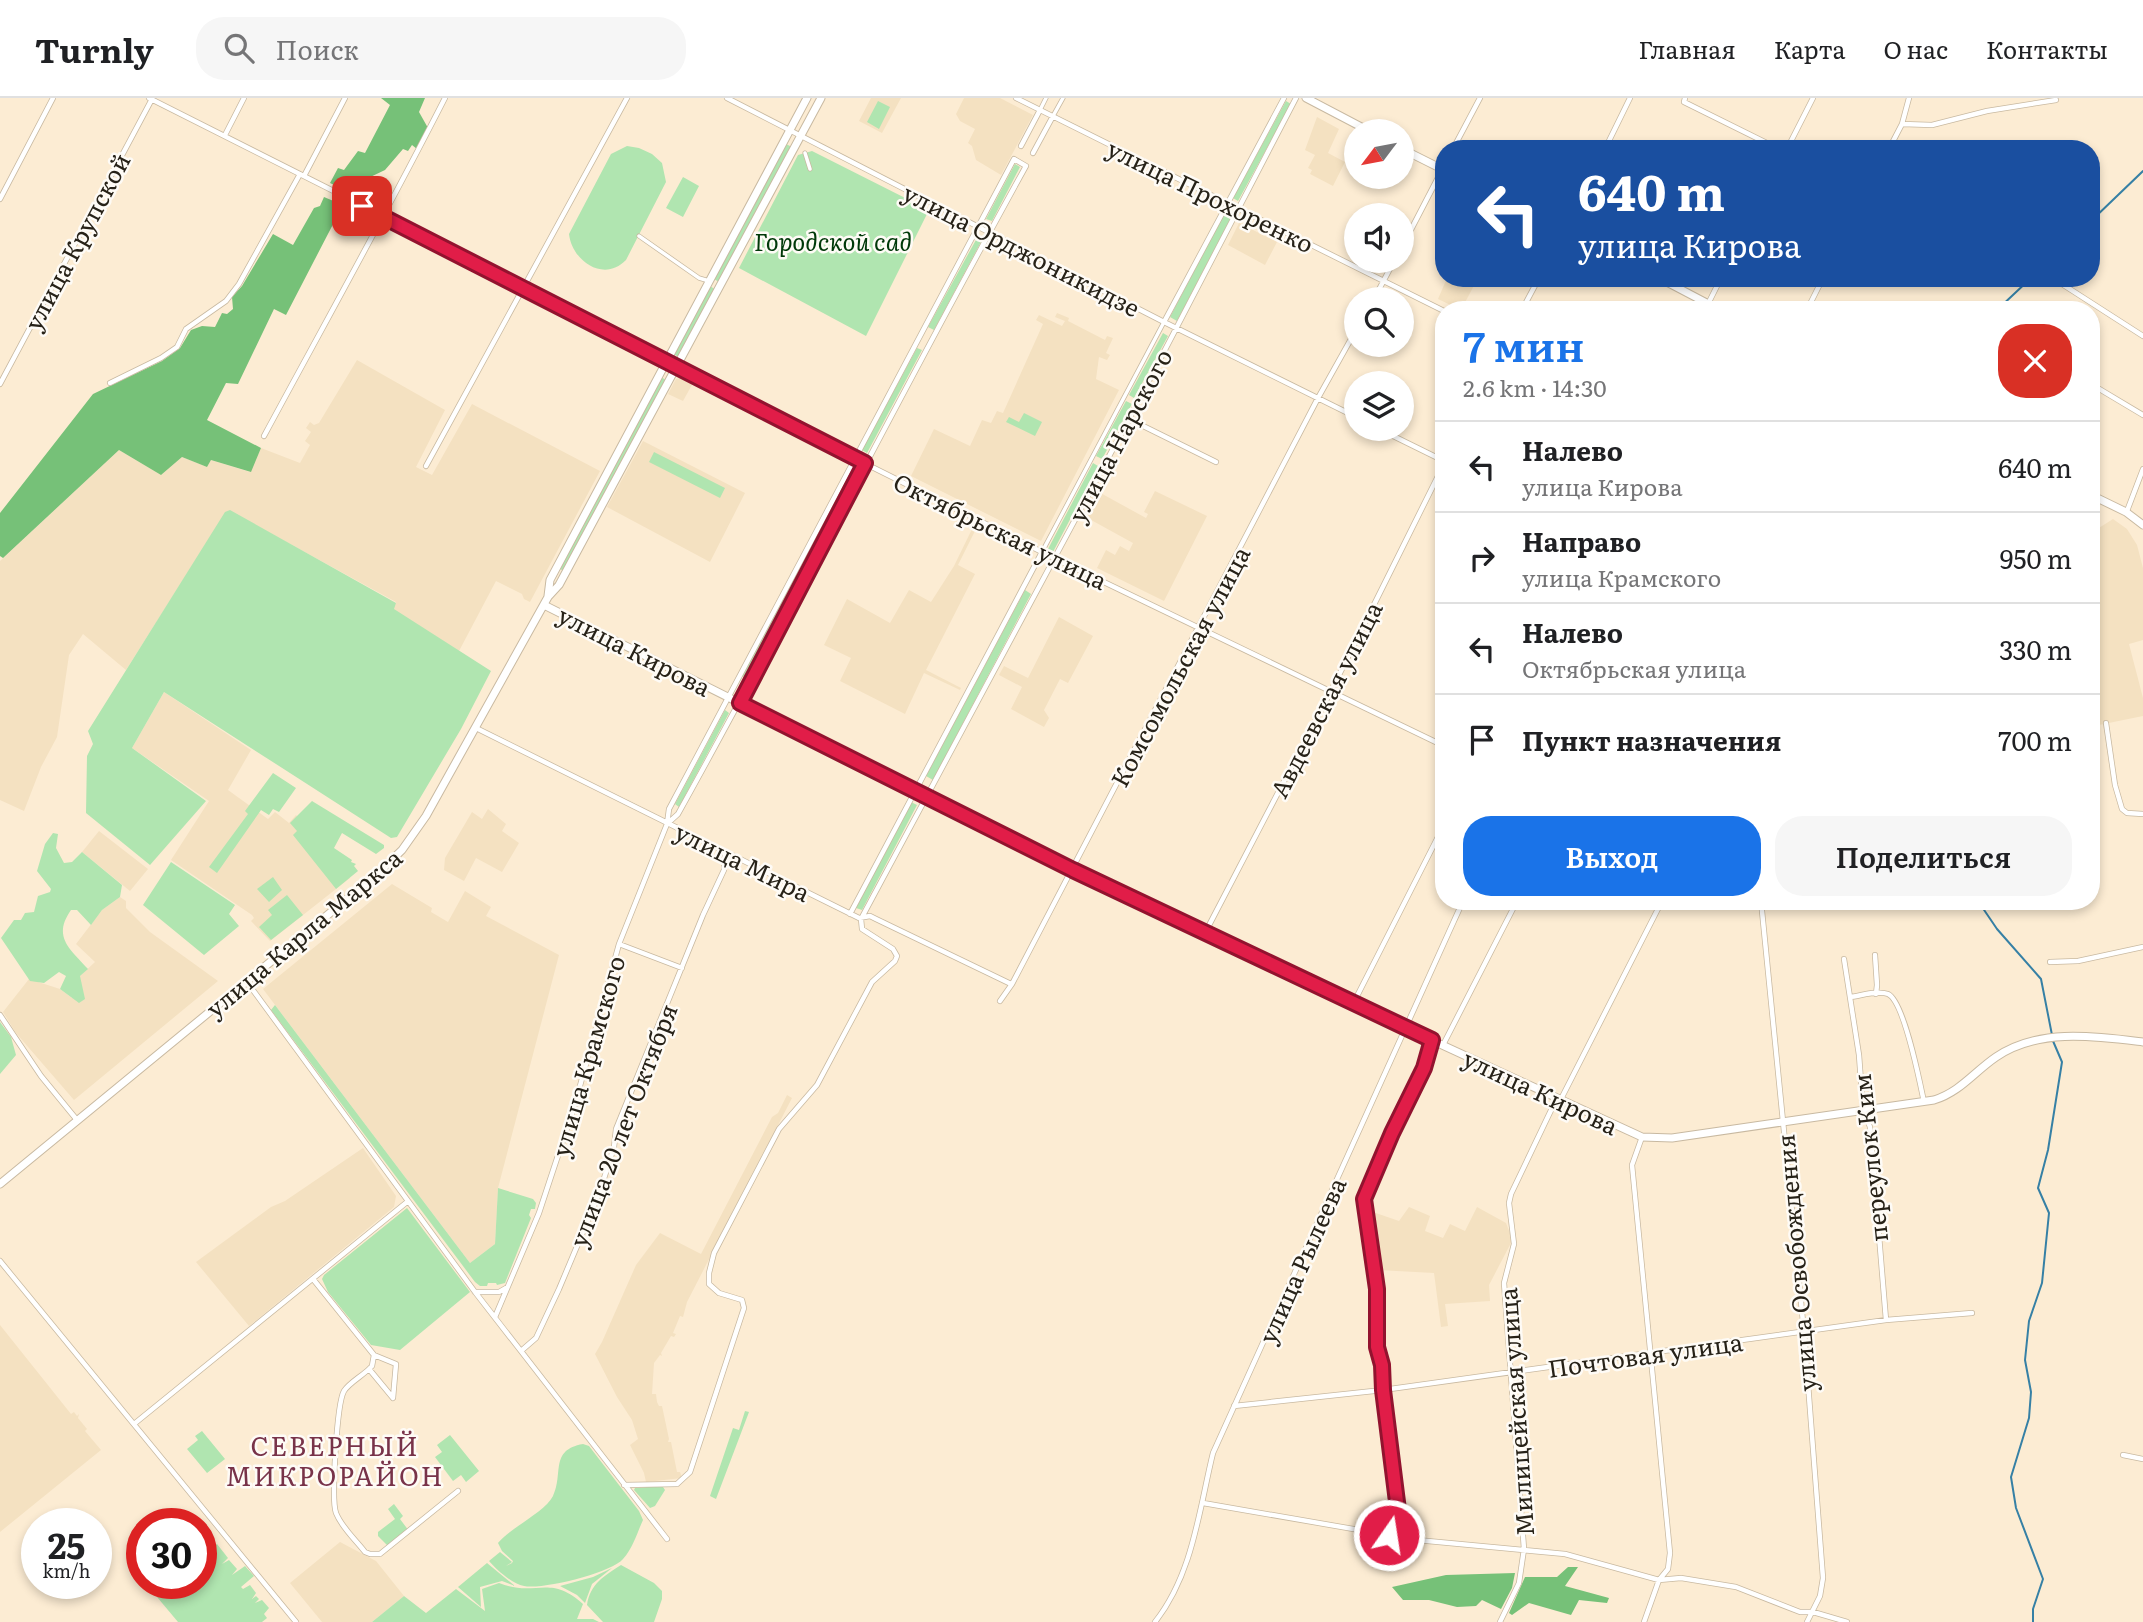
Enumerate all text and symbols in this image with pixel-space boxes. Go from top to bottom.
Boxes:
search box [196,17,686,80]
text: Turnly [35,24,154,73]
icon: search [220,29,258,67]
text: Поиск [276,29,359,68]
text: Главная [1638,31,1736,66]
text: Карта [1774,31,1846,66]
text: О нас [1884,31,1948,66]
text: Контакты [1986,31,2108,66]
north arrow [1344,119,1414,189]
map controls [1344,119,1414,441]
street label: улица Прохоренко [1102,130,1320,260]
street label: улица Крупской [14,146,138,336]
text: 640 m [1578,153,1725,226]
icon: left [1463,168,1554,259]
street label: улица Орджоникидзе [897,174,1147,324]
pin [332,176,392,236]
icon: arrive [343,187,381,225]
button: sound [1344,203,1414,273]
text: улица Кирова [1578,220,1801,268]
park label: Городской сад [754,223,912,258]
button: search [1344,287,1414,357]
text: 7 мин [1463,313,1585,375]
button: close [1998,324,2072,398]
street label: улица Нарского [1058,342,1180,528]
text: 2.6 km · 14:30 [1463,370,1607,404]
button: layers [1344,371,1414,441]
text: Налево [1522,430,1623,469]
text: 640 m [1998,447,2072,486]
icon: left [1463,448,1501,486]
street label: Октябрьская улица [888,463,1114,597]
text: улица Кирова [1522,469,1683,503]
text: Направо [1522,521,1641,560]
text: 950 m [2000,538,2072,577]
street label: Комсомольская улица [1101,539,1257,792]
icon: right [1463,539,1501,577]
text: улица Крамского [1522,560,1721,594]
street label: Авдеевская улица [1260,595,1390,803]
street label: улица Кирова [552,596,718,704]
text: Налево [1522,612,1623,651]
text: 330 m [1999,629,2072,668]
icon: left [1463,630,1501,668]
text: Октябрьская улица [1522,651,1746,685]
text: Пункт назначения [1522,720,1781,759]
text: 700 m [1998,720,2072,759]
icon: arrive [1463,721,1501,759]
street label: улица Мира [669,813,817,909]
button: Выход [1463,816,1761,896]
button: Поделиться [1775,816,2072,896]
street label: улица Карла Маркса [197,839,409,1025]
street label: улица Крамского [542,951,632,1161]
street label: улица 20 лет Октября [559,998,685,1252]
street label: улица Кирова [1458,1040,1624,1142]
street label: переулок Ким [1843,1072,1895,1244]
street label: улица Освобождения [1766,1133,1824,1393]
street label: улица Рылеева [1249,1171,1353,1349]
street label: Милицейская улица [1489,1287,1541,1537]
street label: Почтовая улица [1545,1323,1745,1385]
district label: СЕВЕРНЫЙ МИКРОРАЙОН [225,1425,445,1494]
position arrow [1352,1498,1426,1572]
speed limit sign: 30 [126,1508,217,1599]
text: 25 [48,1518,85,1570]
text: km/h [43,1557,90,1584]

